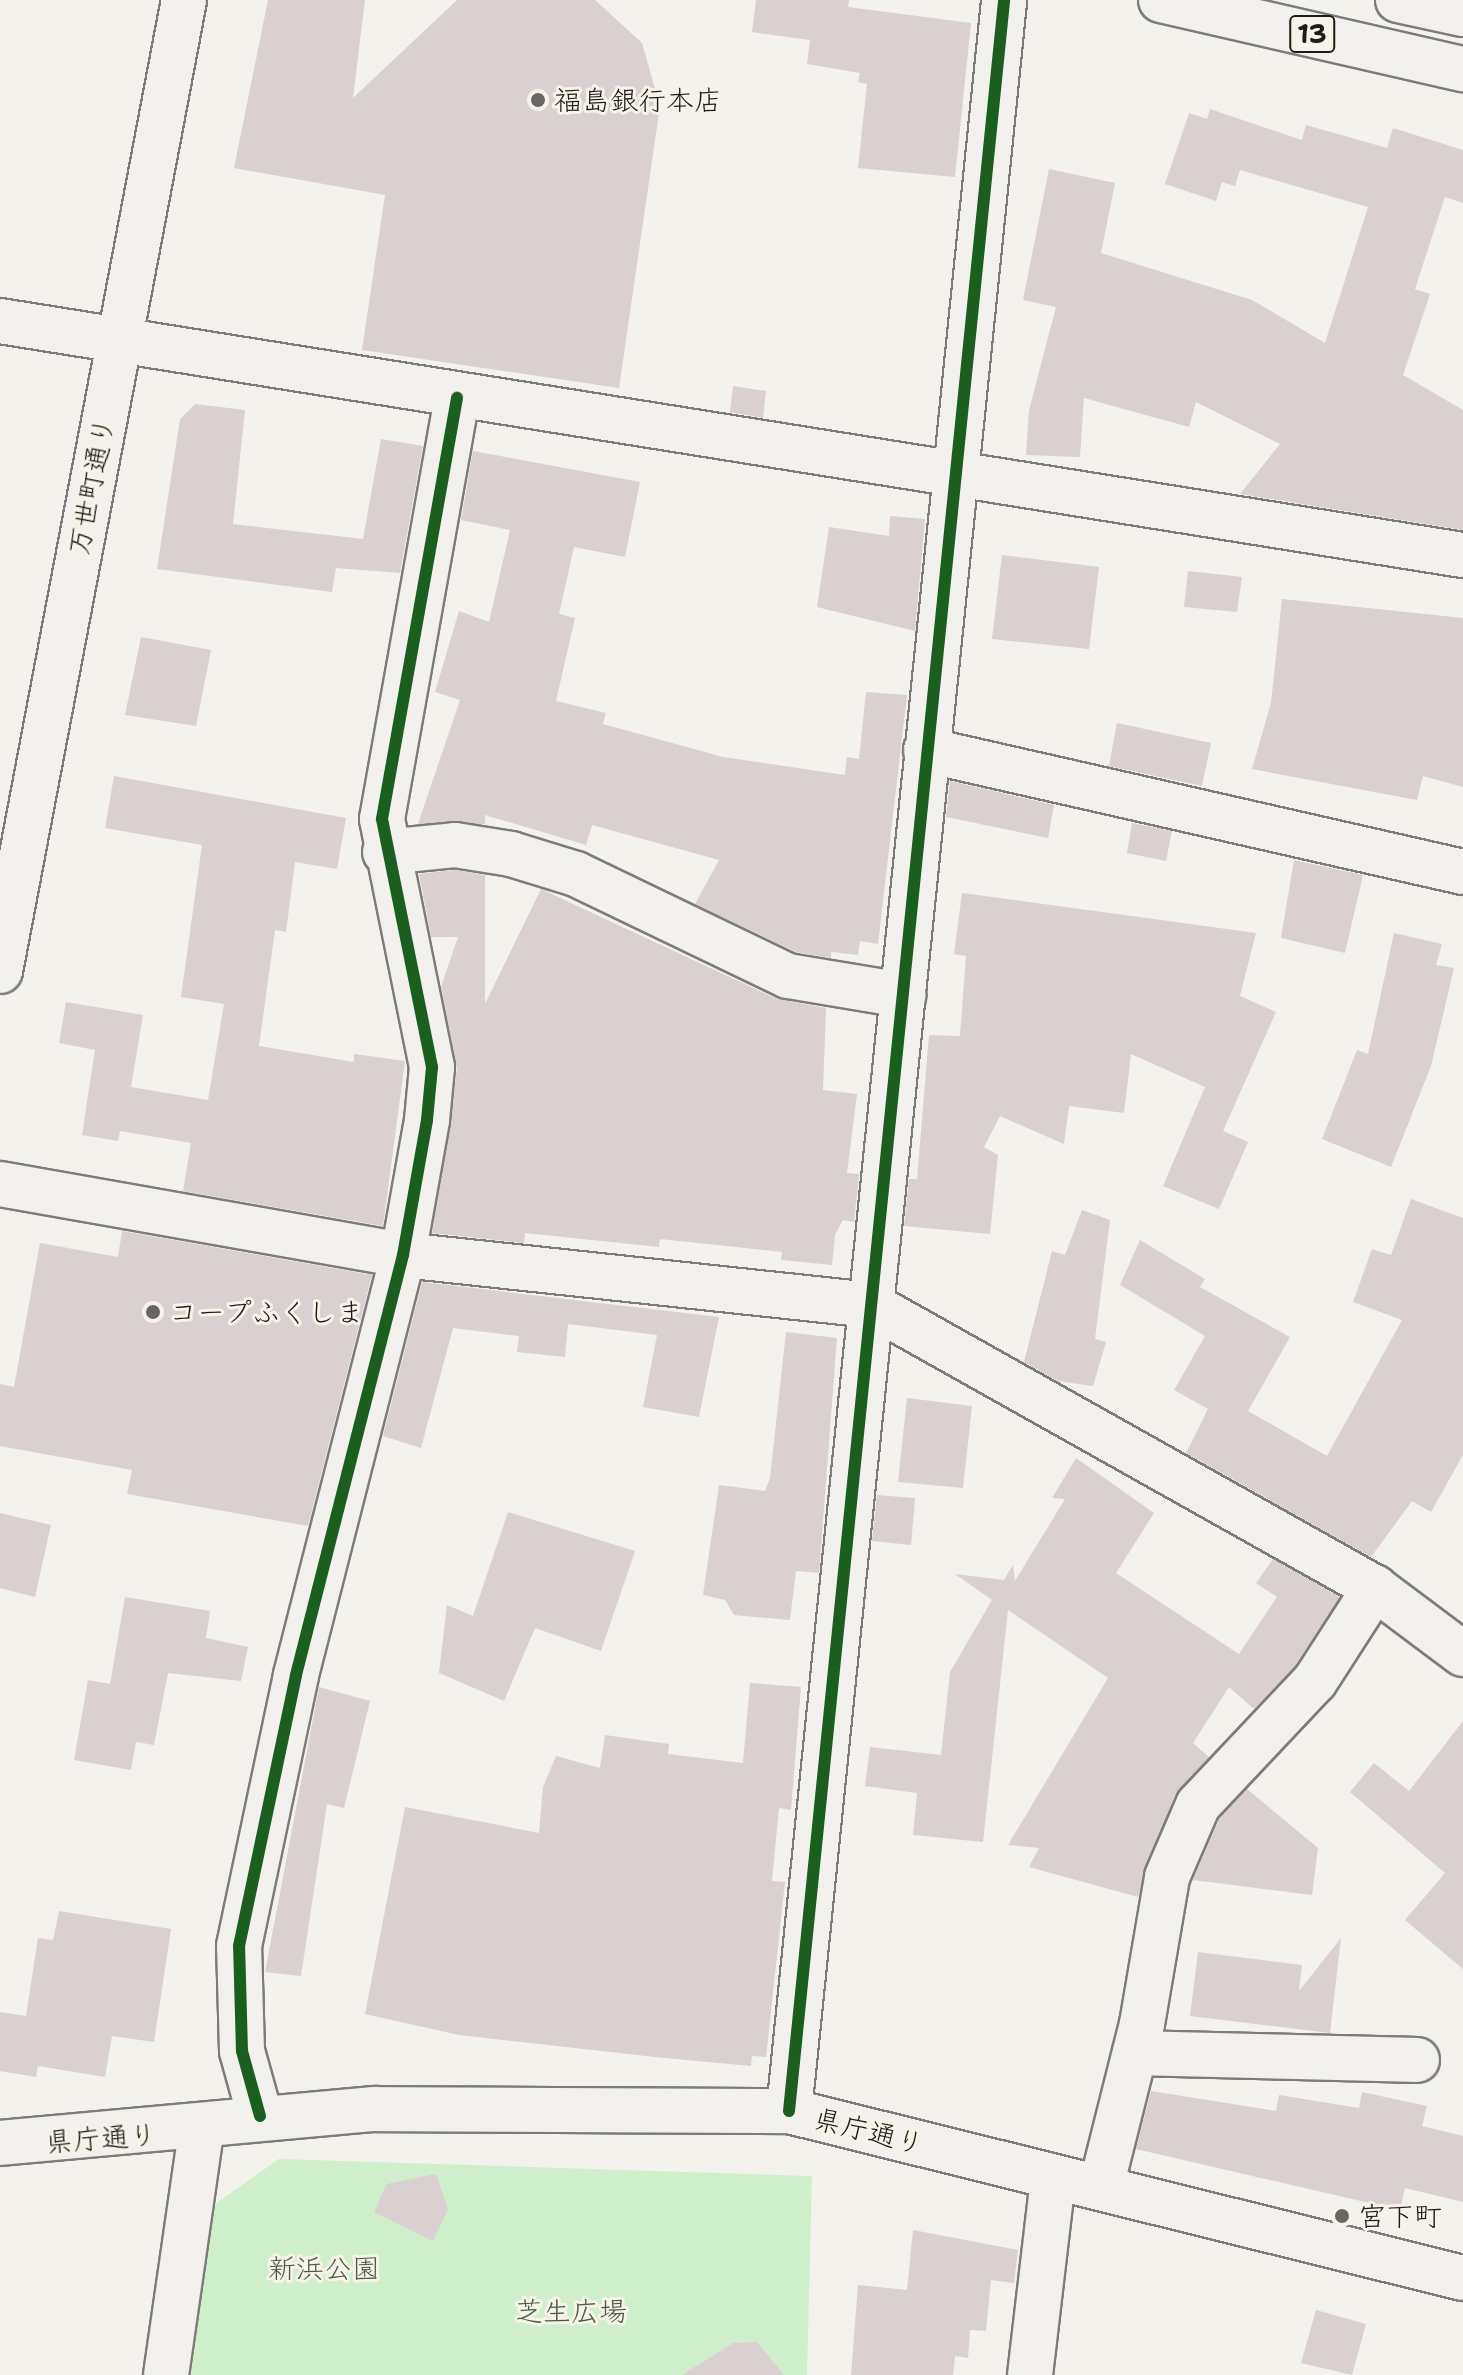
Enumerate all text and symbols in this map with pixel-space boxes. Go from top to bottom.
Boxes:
road number: 13 [1288,12,1336,56]
place label: 福島銀行本店 [554,83,722,117]
marker: 福島銀行本店 [529,91,547,109]
street label: 万世町通り [61,414,121,558]
place label: コープふくしま [169,1295,365,1329]
marker: コープふくしま [144,1303,162,1321]
street label: 県庁通り [811,2101,927,2161]
street label: 県庁通り [44,2117,158,2159]
place label: 宮下町 [1358,2199,1442,2233]
marker: 宮下町 [1333,2207,1351,2225]
park label: 新浜公園 [268,2251,380,2285]
park label: 芝生広場 [515,2294,627,2328]

